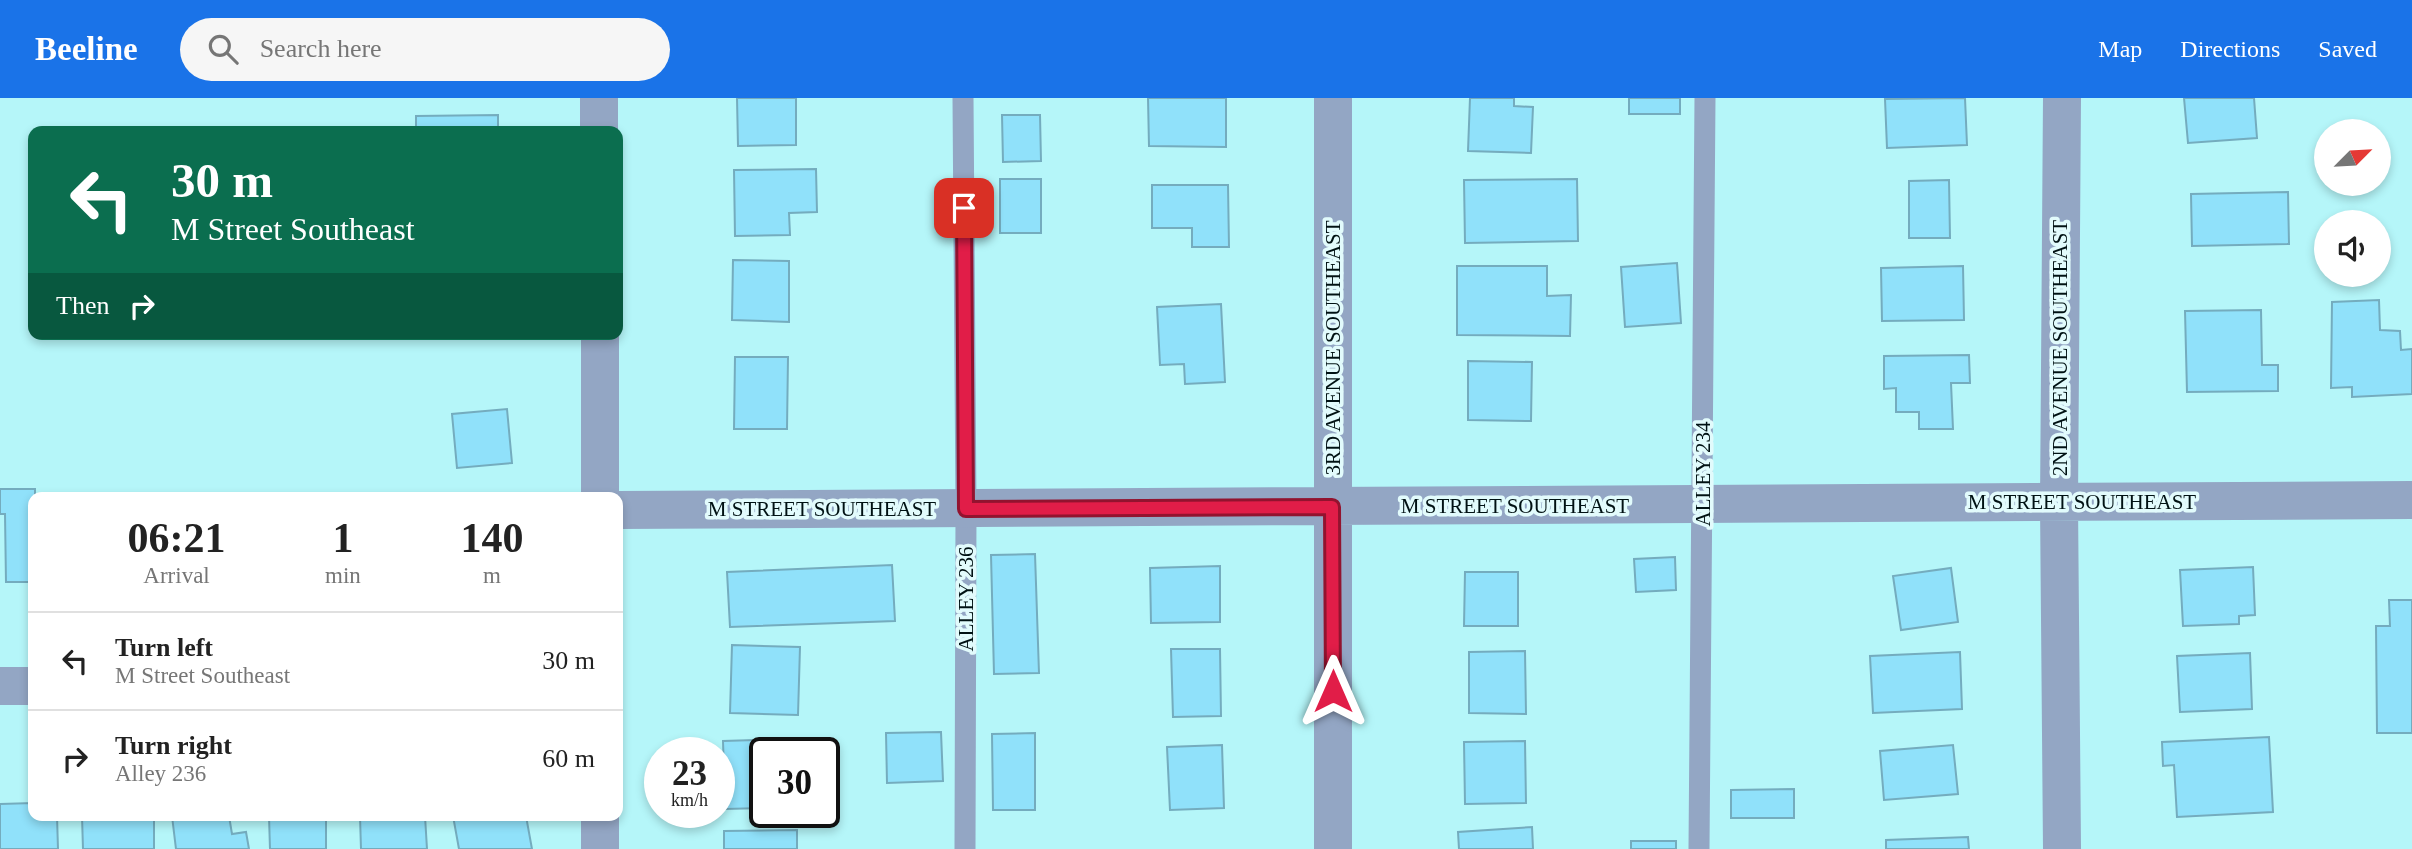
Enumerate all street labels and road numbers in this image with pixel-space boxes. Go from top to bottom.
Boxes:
street label: 3RD AVENUE SOUTHEAST [1321,220,1345,476]
street label: 2ND AVENUE SOUTHEAST [2048,220,2072,476]
street label: ALLEY 234 [1691,421,1715,526]
street label: M STREET SOUTHEAST [1968,490,2196,514]
street label: M STREET SOUTHEAST [1401,494,1629,518]
street label: M STREET SOUTHEAST [708,497,936,521]
street label: ALLEY 236 [954,547,978,651]

